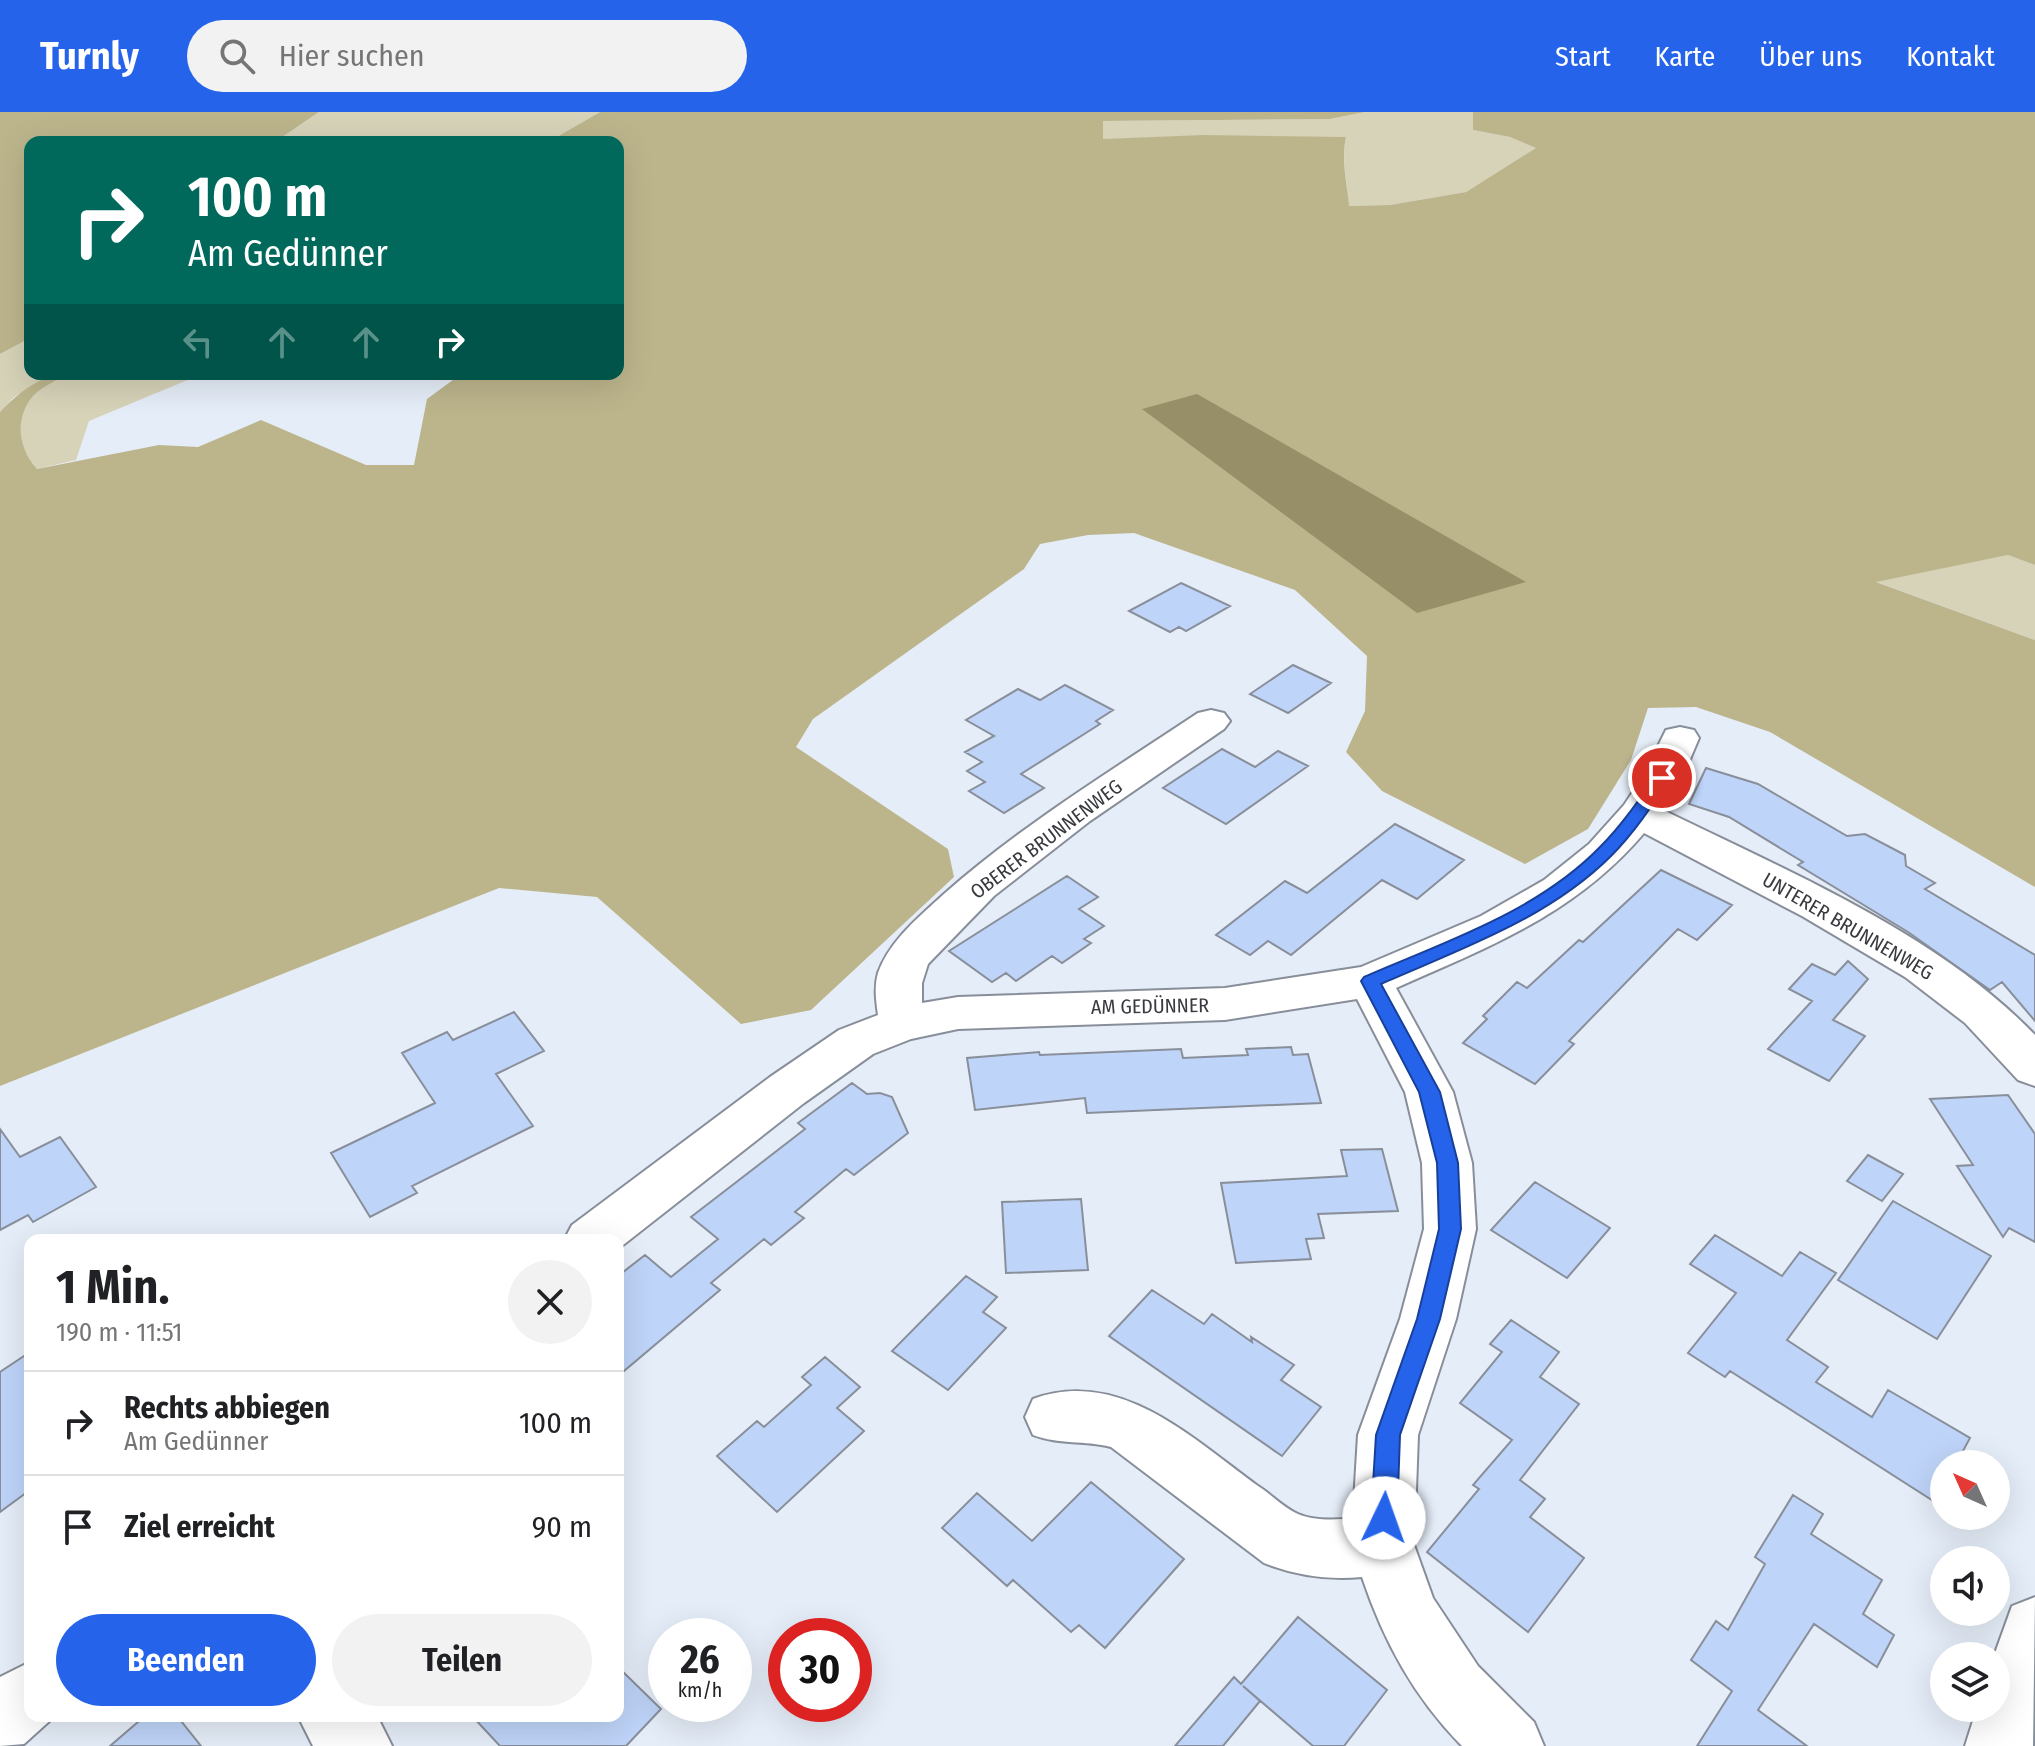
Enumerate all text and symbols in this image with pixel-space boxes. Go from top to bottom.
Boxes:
search box [187,20,747,92]
text: Turnly [40,33,139,79]
icon: search [215,34,259,78]
text: Hier suchen [279,38,425,74]
text: Start [1555,40,1611,73]
text: Karte [1655,40,1715,73]
text: Über uns [1759,40,1862,73]
text: Kontakt [1906,40,1995,73]
text: 100 m [188,164,327,231]
icon: right [56,168,160,272]
text: Am Gedünner [188,232,388,276]
icon: left [176,320,220,364]
icon: ahead [260,320,304,364]
icon: ahead [344,320,388,364]
icon: right [428,320,472,364]
pin [1628,744,1696,812]
icon: arrive [1640,756,1684,800]
street label: OBERER BRUNNENWEG [965,774,1127,904]
street label: UNTERER BRUNNENWEG [1758,867,1938,985]
street label: AM GEDÜNNER [1091,993,1209,1019]
text: 1 Min. [56,1258,169,1316]
button: close [508,1260,592,1344]
text: 190 m · 11:51 [56,1317,183,1348]
text: Rechts abbiegen [124,1390,330,1426]
icon: right [56,1401,100,1445]
text: 100 m [519,1405,592,1441]
text: Am Gedünner [124,1426,268,1457]
north arrow [1930,1450,2010,1530]
map controls [1930,1450,2010,1722]
position arrow [1342,1476,1426,1560]
icon: arrive [56,1505,100,1549]
text: Ziel erreicht [124,1509,275,1545]
text: 90 m [532,1509,592,1545]
button: sound [1930,1546,2010,1626]
button: Beenden [56,1614,316,1706]
button: Teilen [332,1614,592,1706]
speed limit sign: 30 [768,1618,872,1722]
text: 26 [680,1636,720,1684]
button: layers [1930,1642,2010,1722]
text: km/h [678,1678,722,1702]

